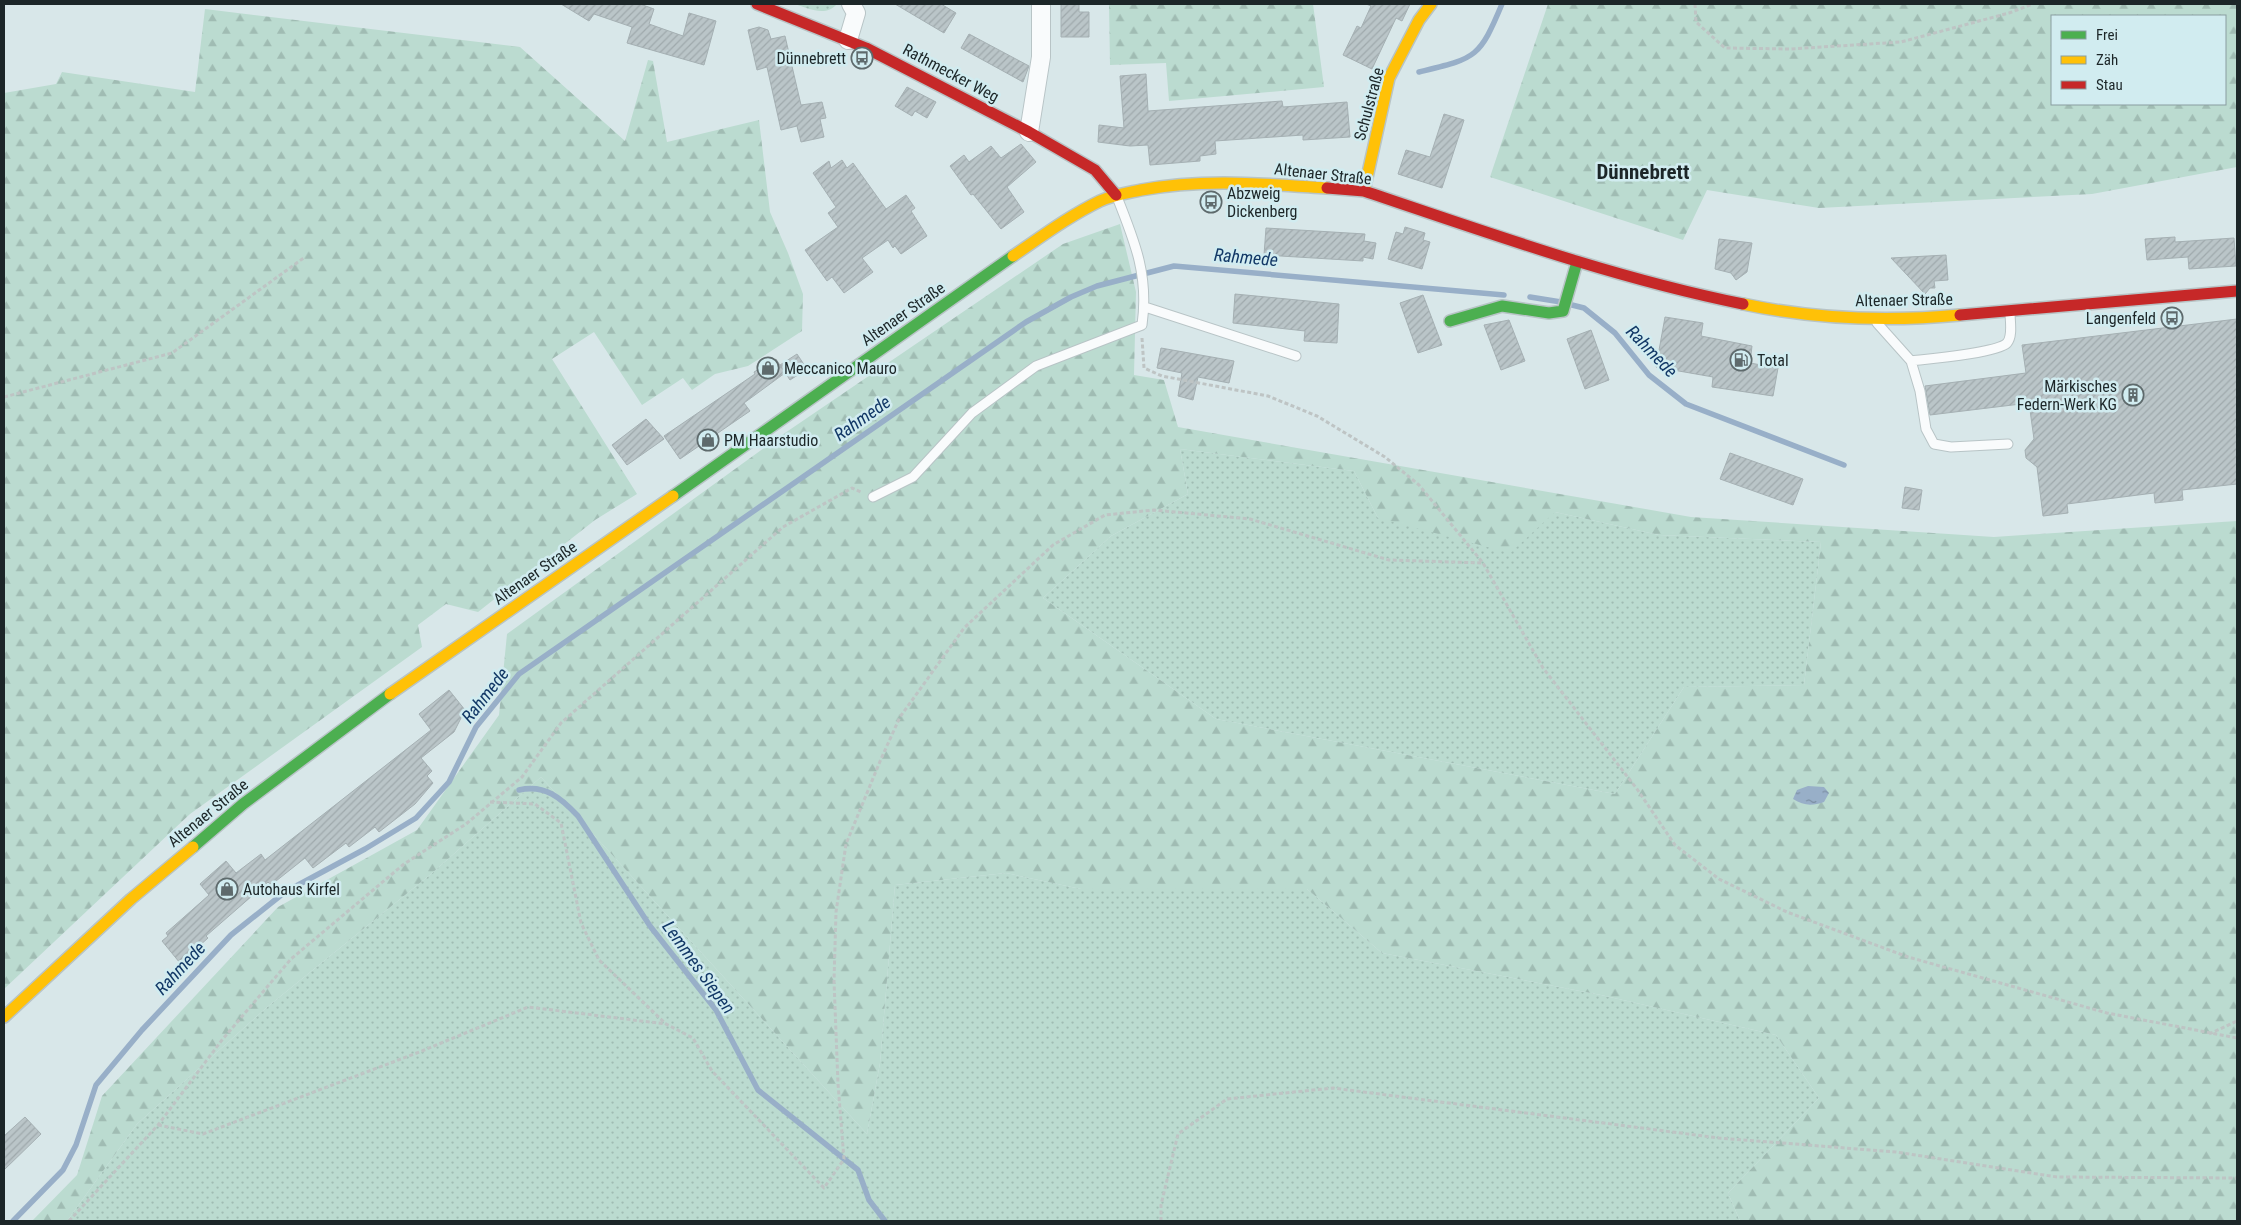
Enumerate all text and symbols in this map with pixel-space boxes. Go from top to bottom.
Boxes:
legend [2051,15,2226,105]
text: Frei [2096,26,2118,44]
street label: Rathmecker Weg [900,40,1002,106]
bus stop icon: Dünnebrett [850,46,874,70]
place label: Dünnebrett [777,49,846,68]
text: Zäh [2096,51,2118,69]
street label: Schulstraße [1350,65,1388,143]
text: Stau [2096,76,2123,94]
street label: Altenaer Straße [1273,159,1373,189]
district label: Dünnebrett [1597,160,1690,184]
place label: Abzweig Dickenberg [1227,184,1298,221]
bus stop icon: Abzweig Dickenberg [1199,190,1223,214]
water label: Rahmede [1213,244,1279,270]
street label: Altenaer Straße [858,278,948,350]
street label: Altenaer Straße [1855,290,1953,310]
bus stop icon: Langenfeld [2160,306,2184,330]
place label: Langenfeld [2086,309,2156,328]
water label: Rahmede [1622,321,1682,381]
fuel station icon: Total [1729,348,1753,372]
place label: Total [1757,351,1789,370]
shop icon: Meccanico Mauro [756,356,780,380]
place label: Meccanico Mauro [784,359,897,378]
place label: Märkisches Federn-Werk KG [2017,377,2117,414]
building icon: Märkisches Federn-Werk KG [2121,383,2145,407]
water label: Rahmede [830,391,894,445]
shop icon: PM Haarstudio [696,428,720,452]
place label: PM Haarstudio [724,431,818,450]
street label: Altenaer Straße [490,537,580,609]
water label: Rahmede [457,663,513,727]
street label: Altenaer Straße [164,775,252,851]
shop icon: Autohaus Kirfel [215,877,239,901]
place label: Autohaus Kirfel [243,880,340,899]
water label: Lemmes Siepen [658,917,740,1017]
water label: Rahmede [150,937,210,999]

